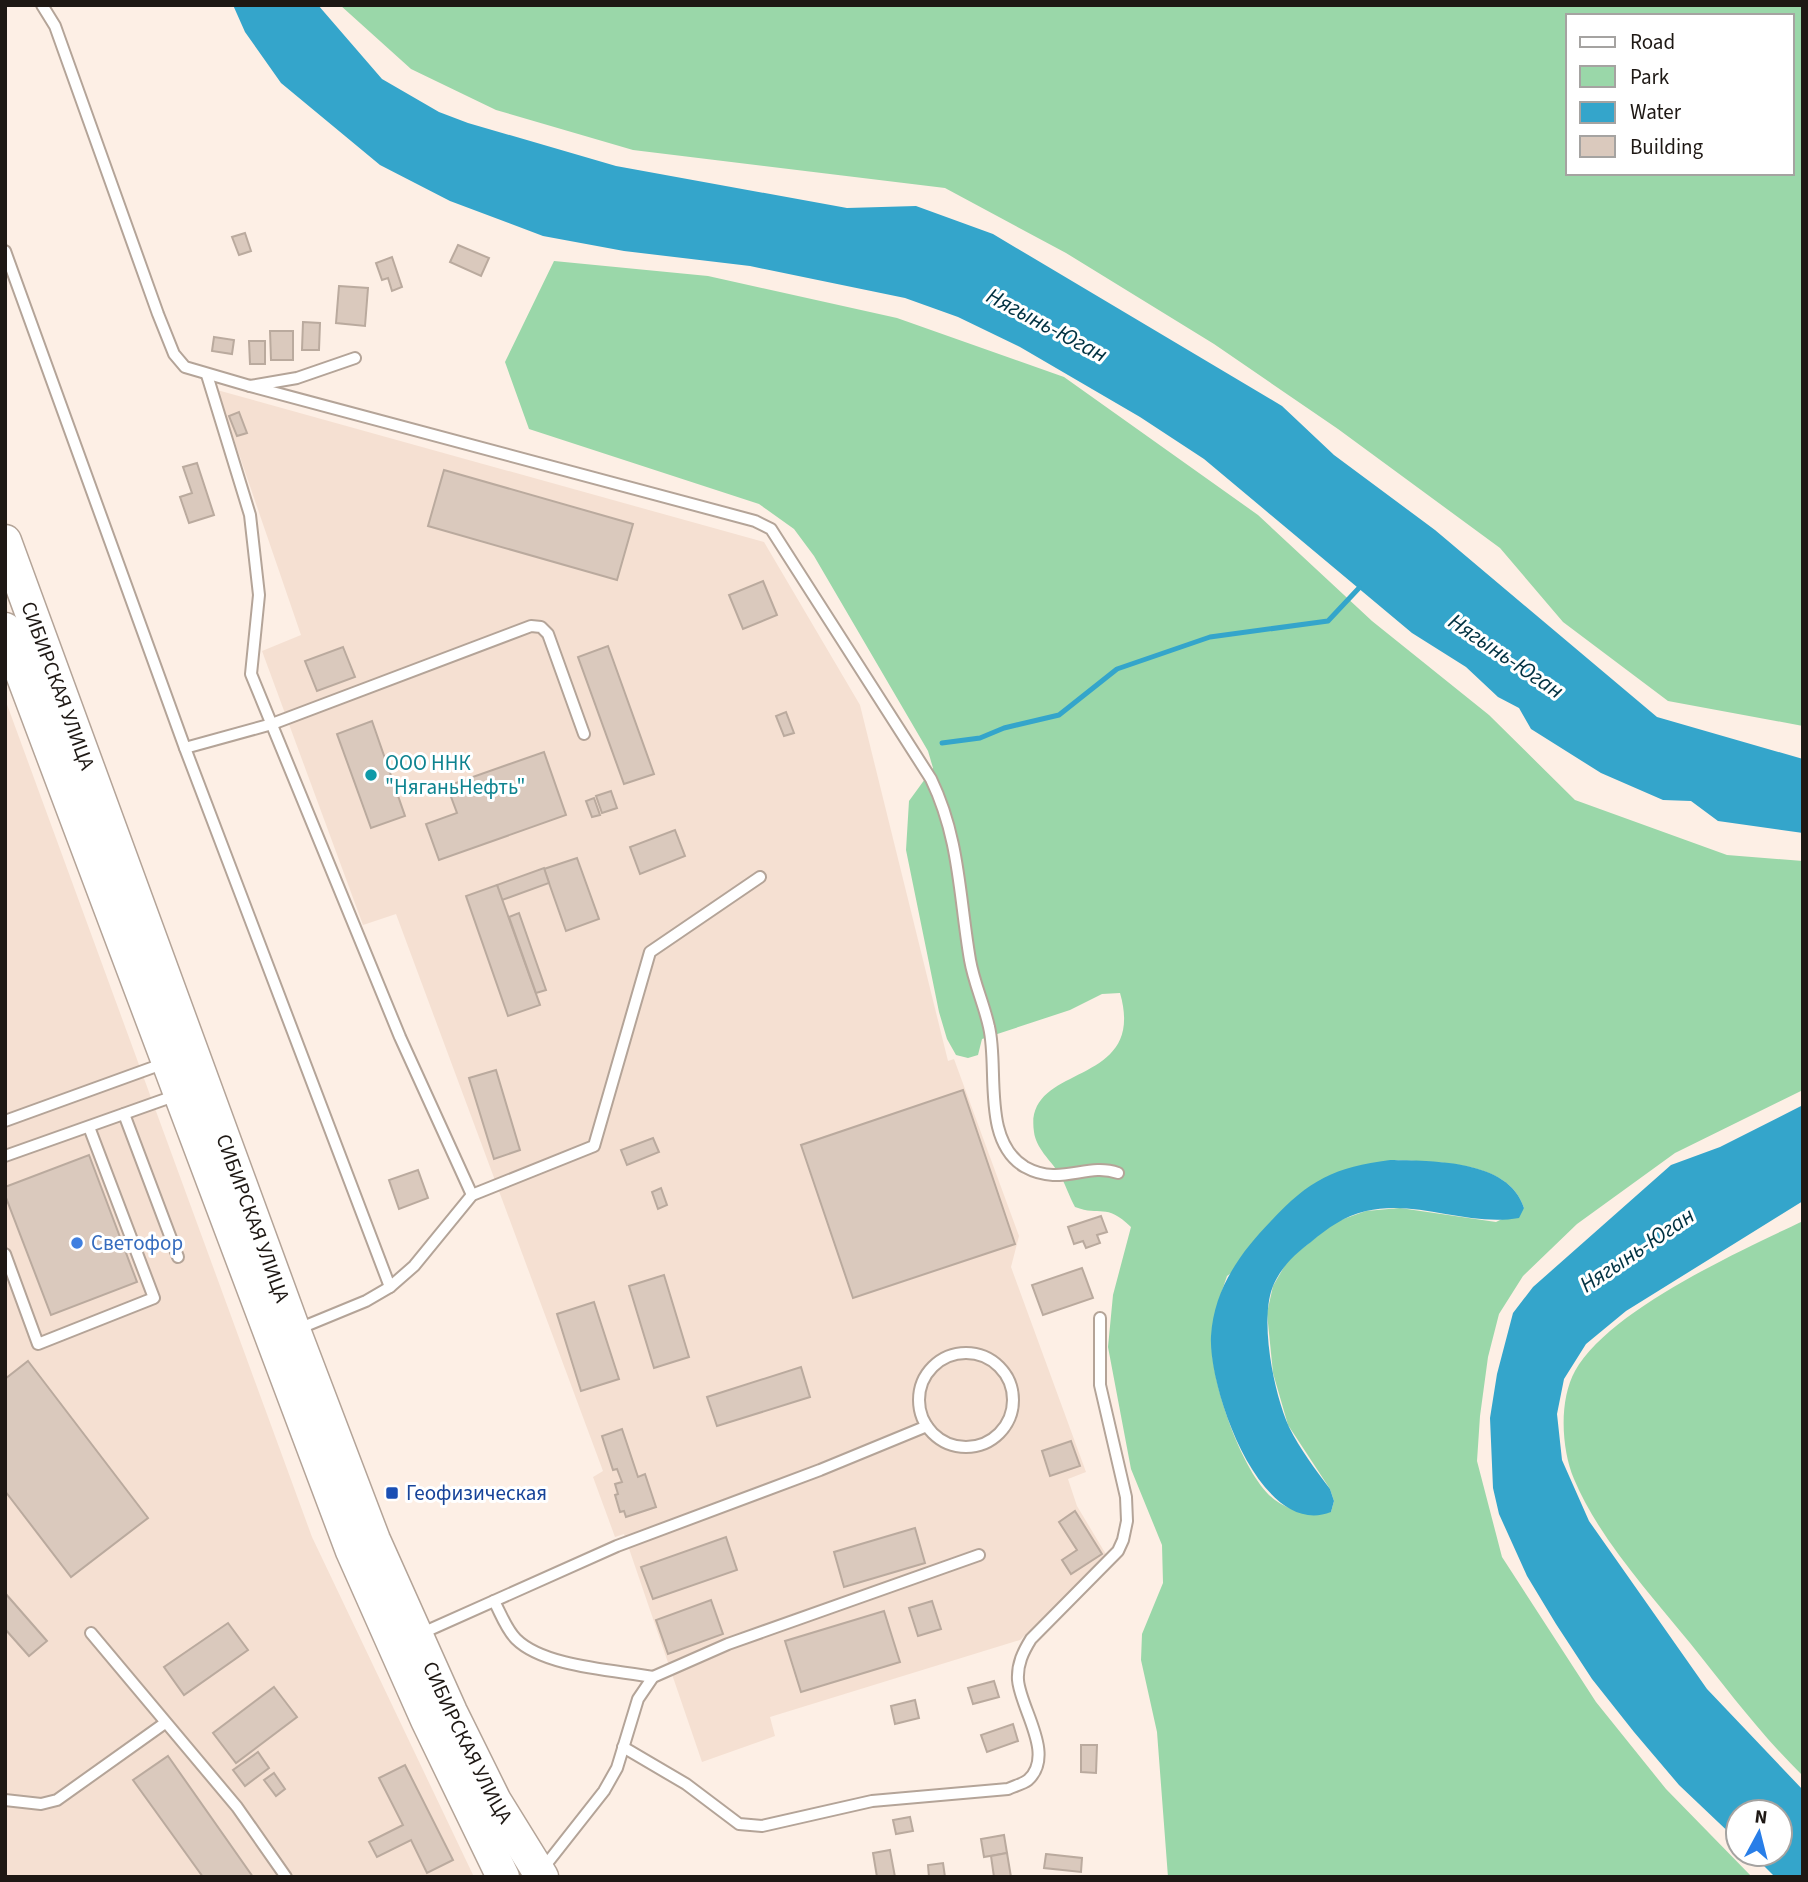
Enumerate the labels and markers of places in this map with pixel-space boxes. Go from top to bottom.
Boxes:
place label: ООО ННК "НяганьНефть" [385,748,525,802]
marker: ООО ННК "НяганьНефть" [363,767,379,783]
place label: Светофор [91,1228,183,1258]
marker: Светофор [69,1235,85,1251]
place label: Геофизическая [406,1478,547,1508]
marker: Геофизическая [384,1485,400,1501]

